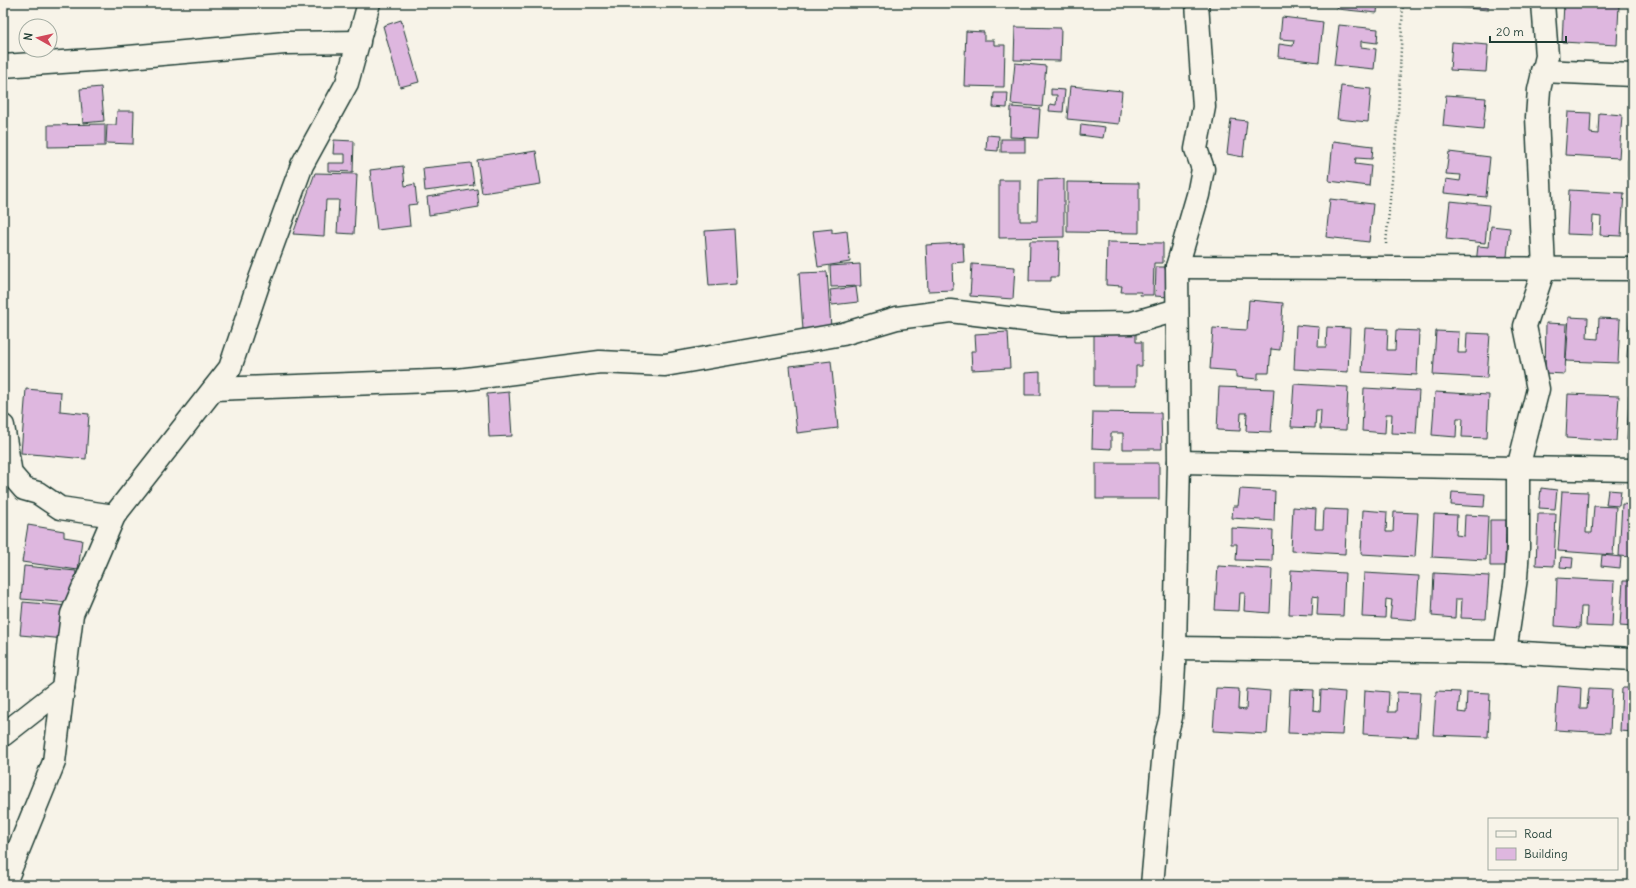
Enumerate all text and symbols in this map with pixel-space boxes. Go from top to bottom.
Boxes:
north arrow [18,18,58,58]
scale bar [1490,18,1566,44]
text: 20 m [1496,24,1524,39]
text: N [21,32,36,41]
legend [1488,818,1618,870]
text: Road [1524,826,1552,841]
text: Building [1524,846,1568,861]

